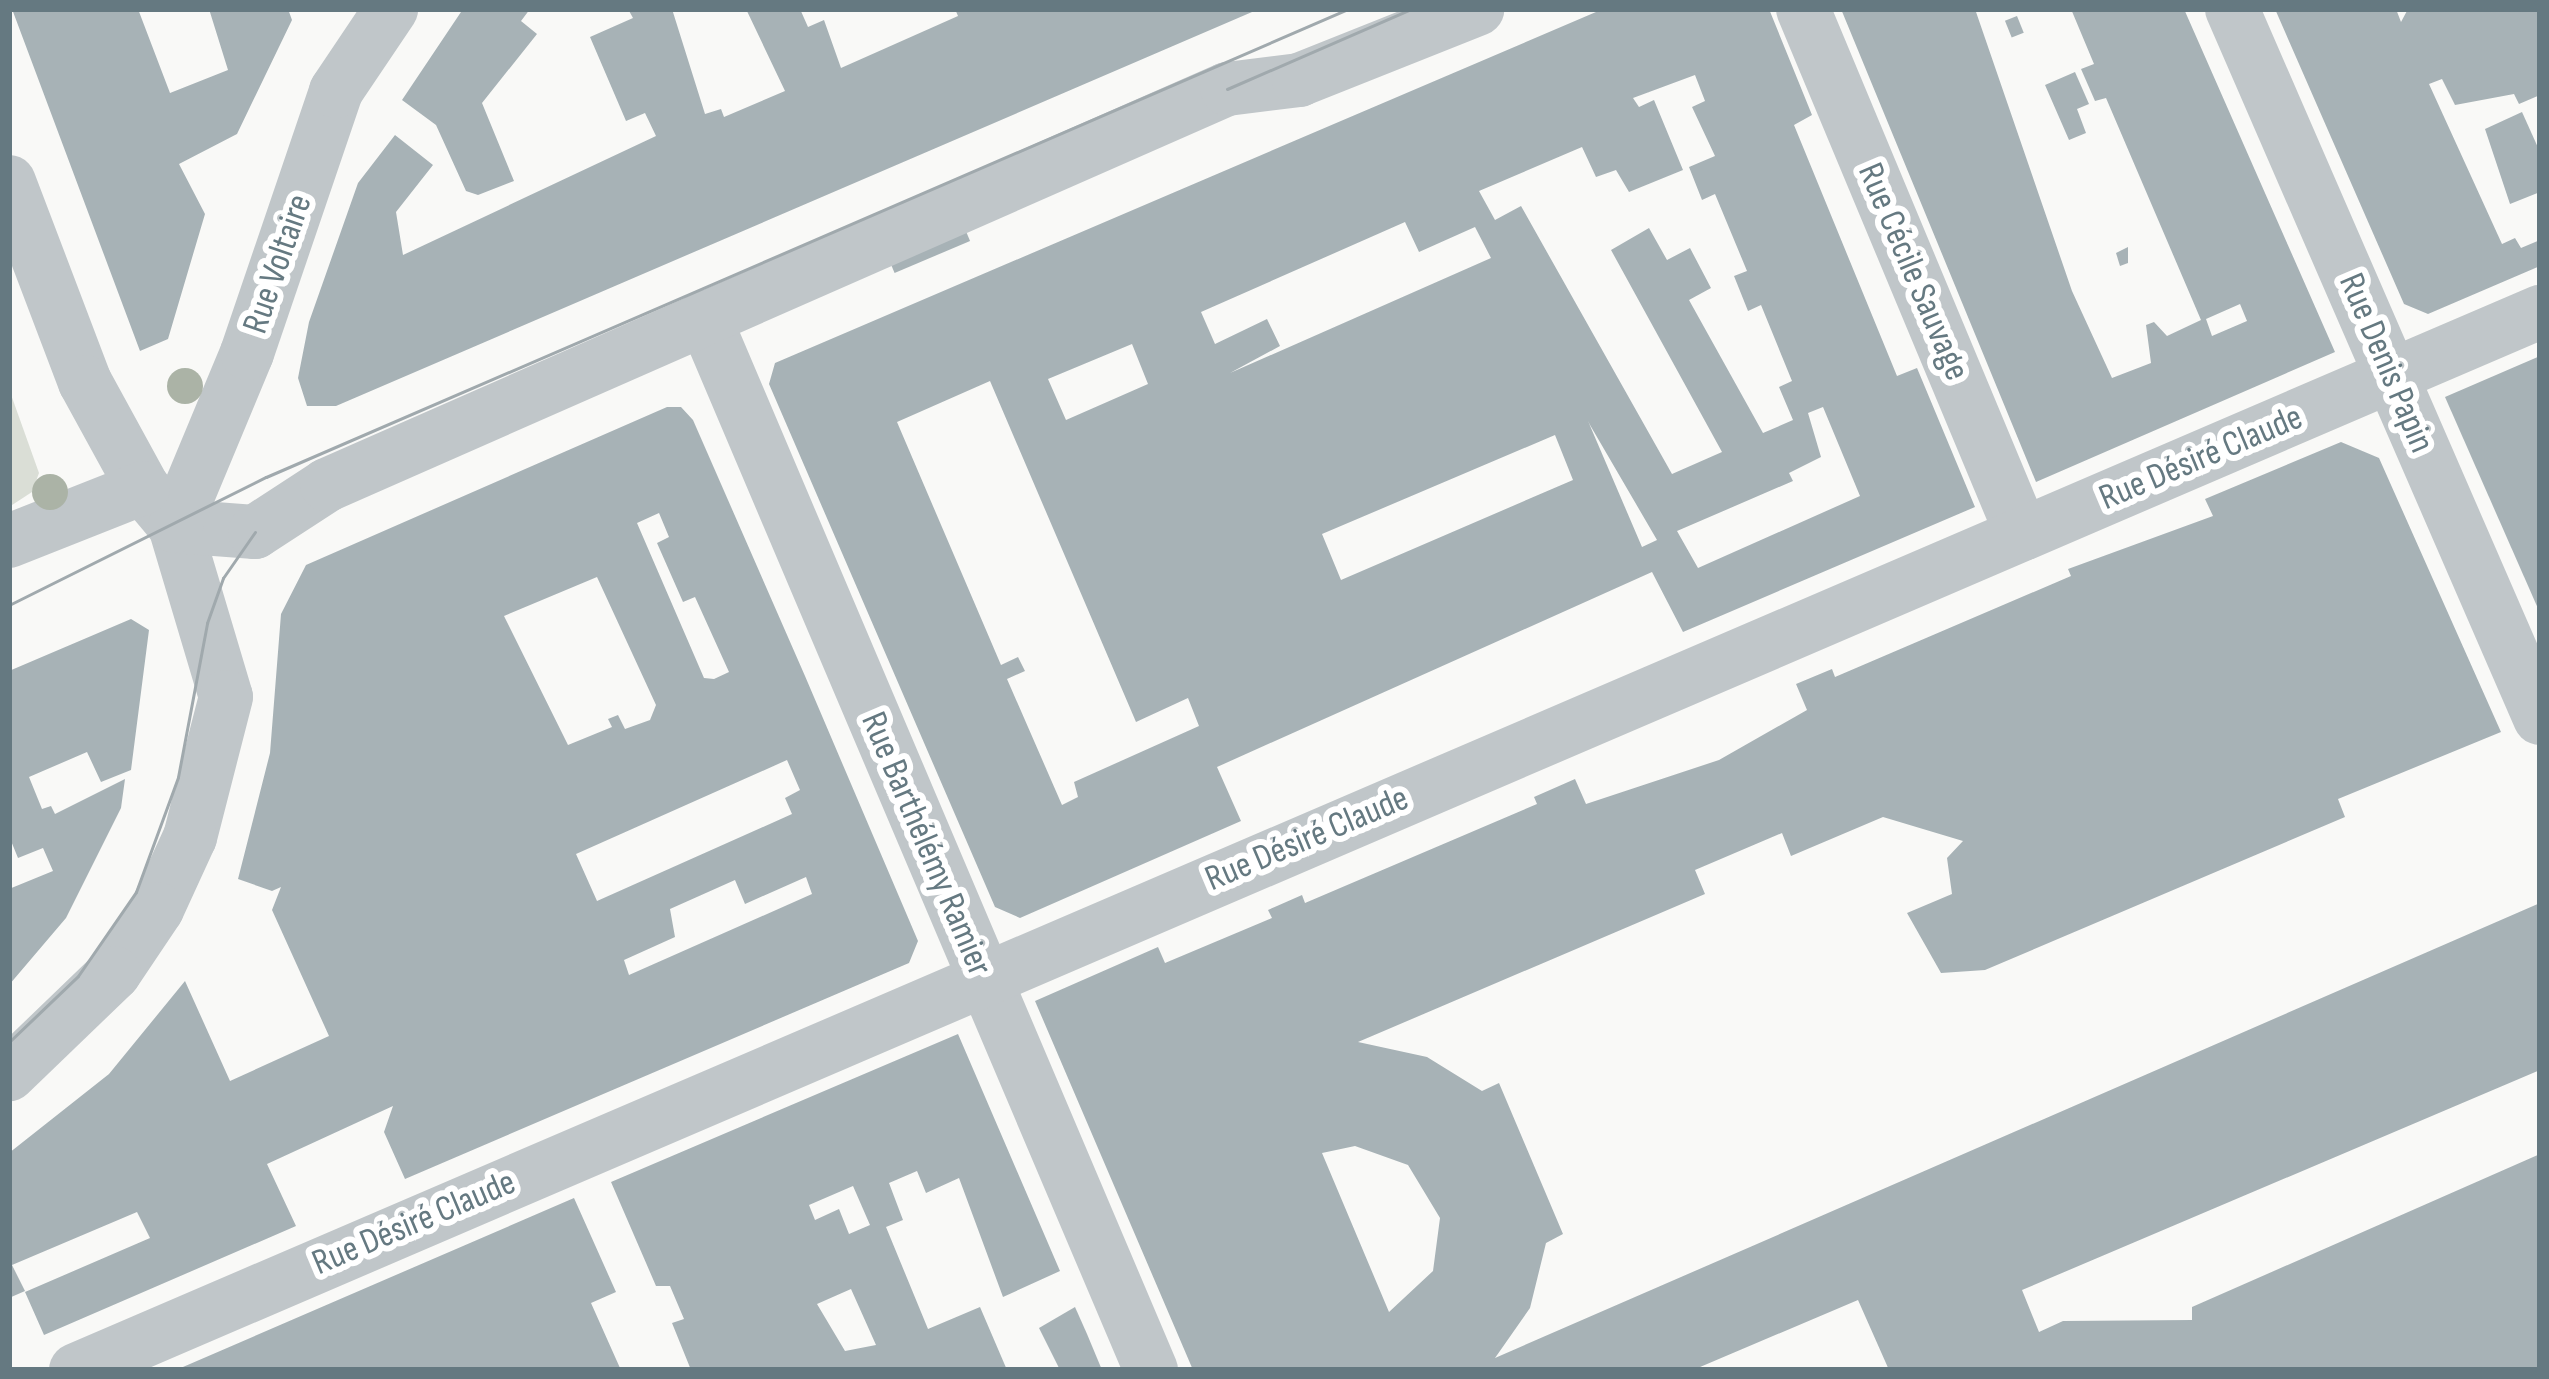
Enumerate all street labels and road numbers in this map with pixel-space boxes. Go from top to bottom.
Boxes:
street label: Rue Cécile Sauvage [1848,157,1978,387]
street label: Rue Voltaire [234,189,322,339]
street label: Rue Denis Papin [2329,267,2443,459]
street label: Rue Désiré Claude [2093,396,2309,520]
street label: Rue Barthélémy Ramier [851,706,1001,982]
street label: Rue Désiré Claude [1199,777,1415,901]
street label: Rue Désiré Claude [306,1161,522,1285]

